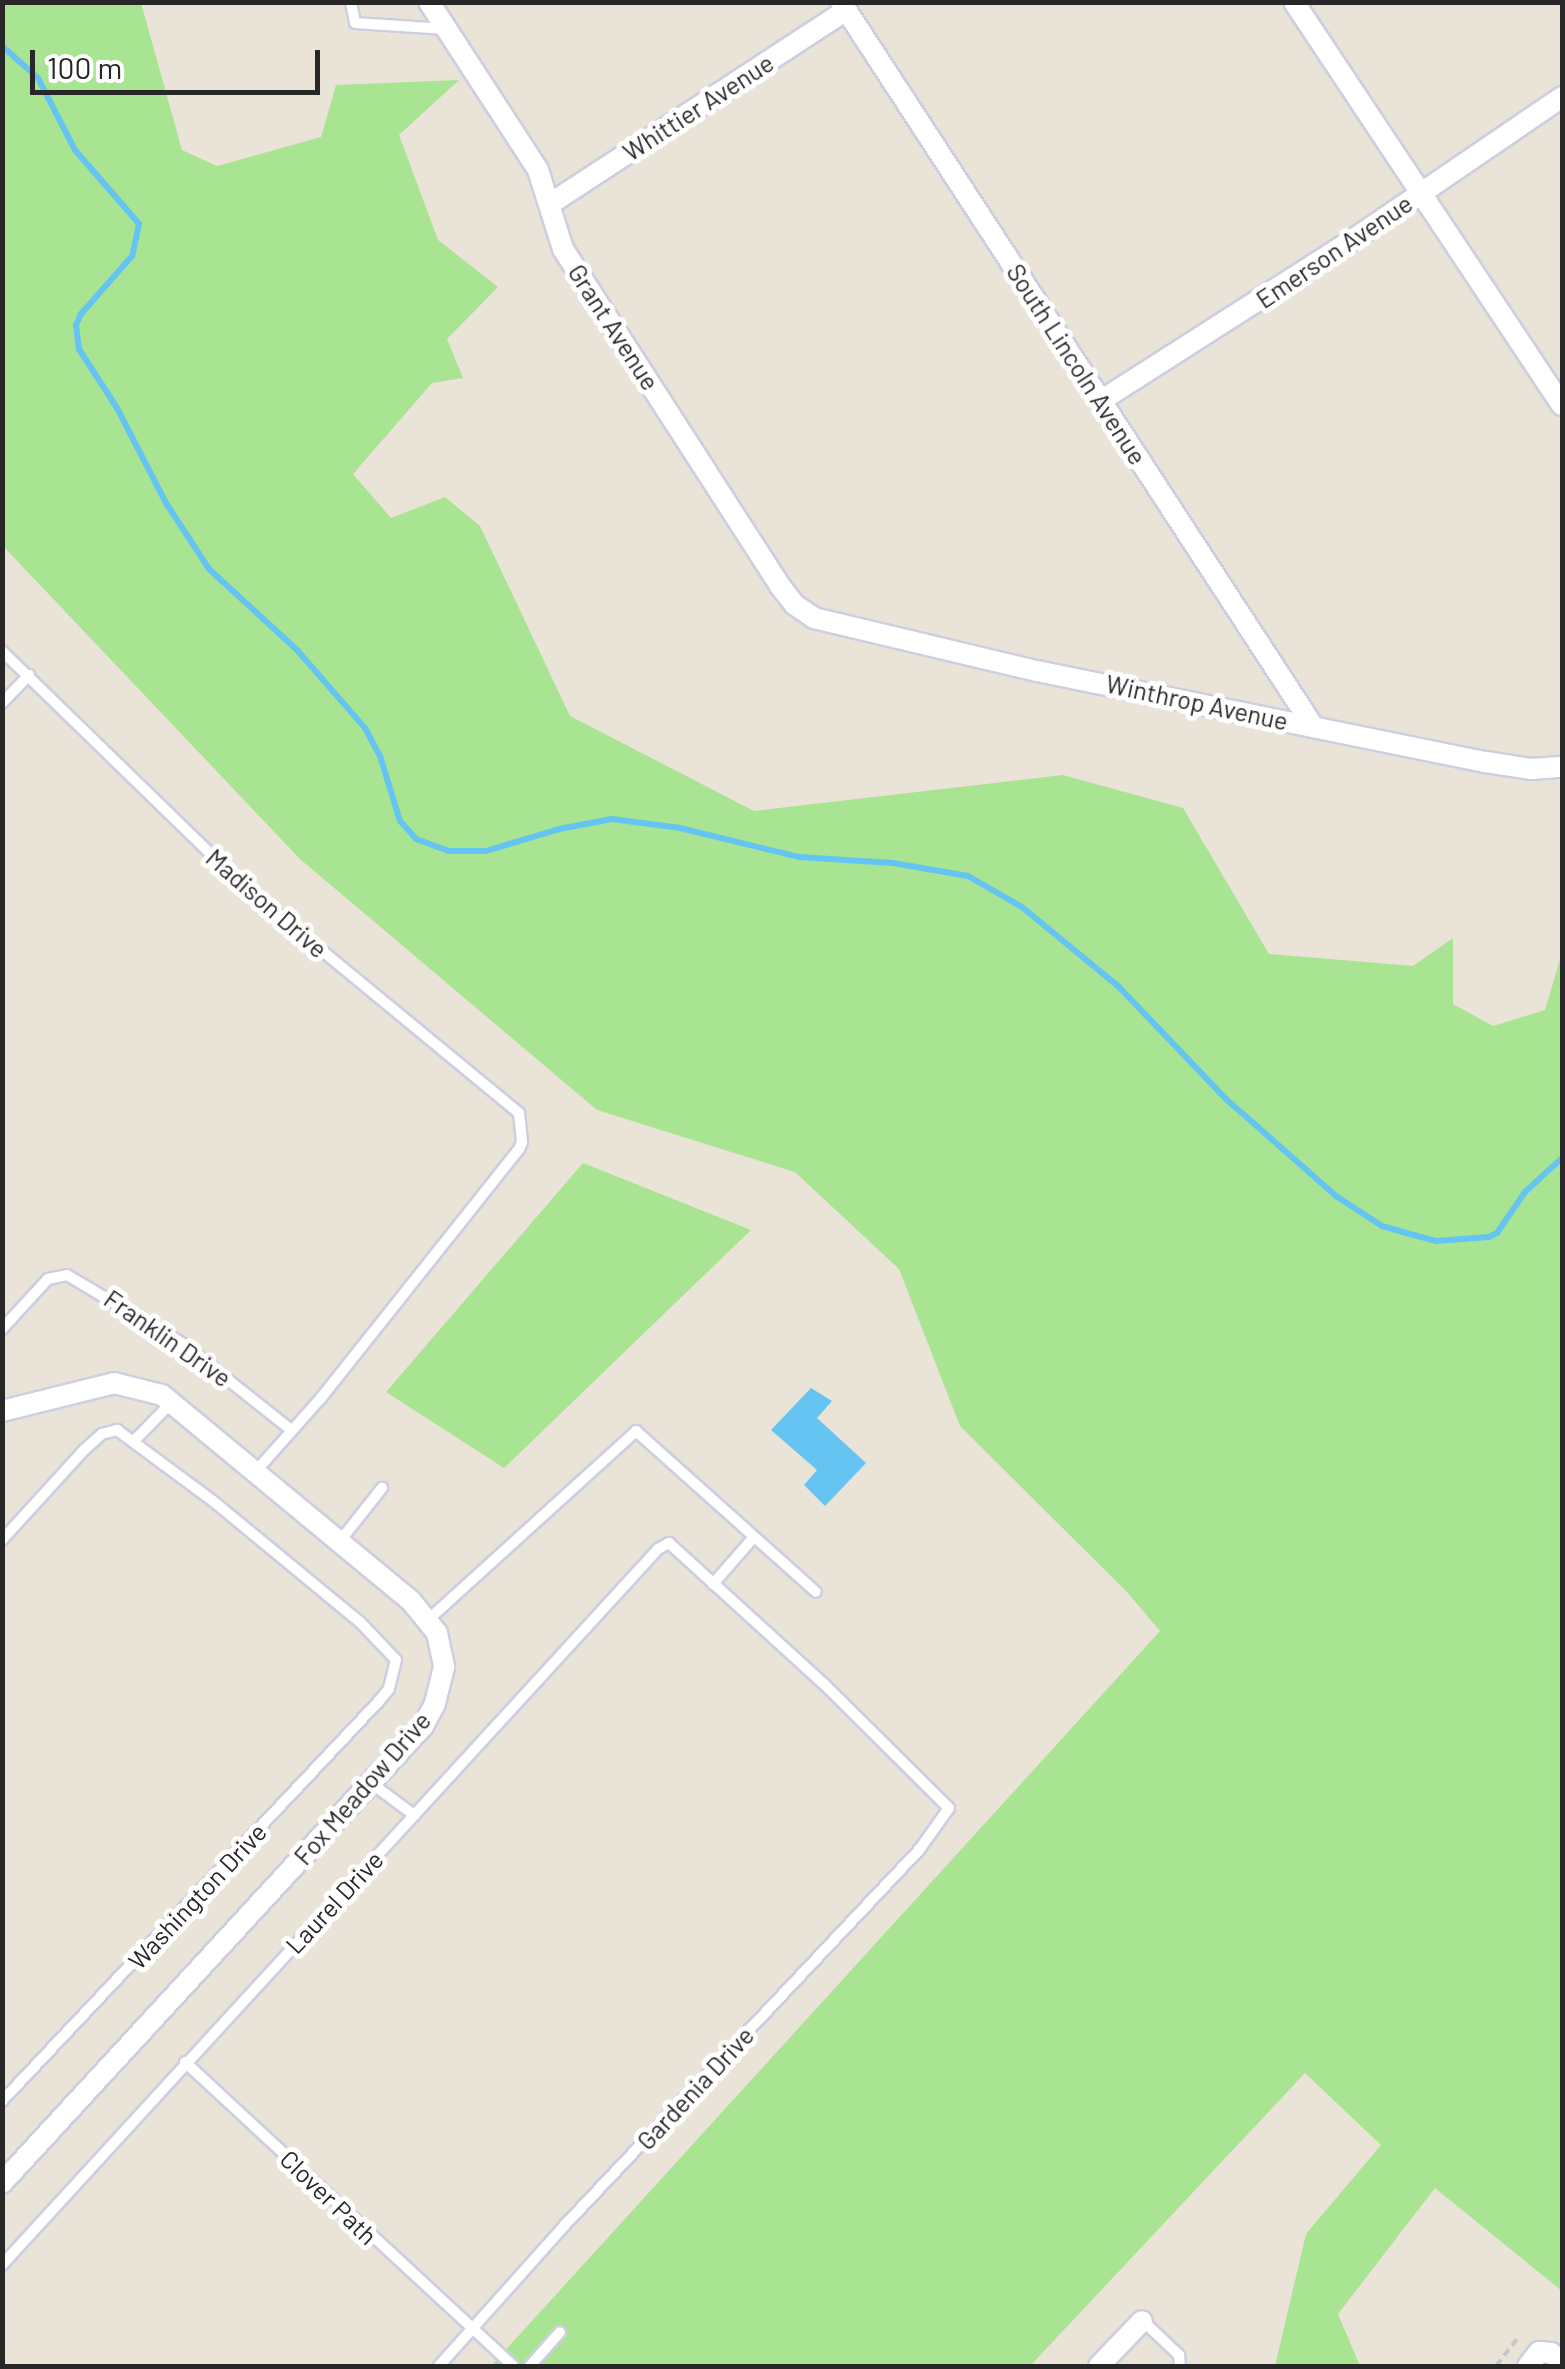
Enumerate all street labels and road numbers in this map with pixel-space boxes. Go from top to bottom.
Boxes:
street label: Whittier Avenue [617,47,779,167]
street label: Emerson Avenue [1250,188,1418,314]
street label: Grant Avenue [562,258,666,396]
street label: South Lincoln Avenue [1001,258,1153,470]
street label: Winthrop Avenue [1103,668,1291,736]
street label: Madison Drive [200,842,334,964]
street label: Franklin Drive [99,1283,237,1393]
street label: Fox Meadow Drive [287,1705,437,1871]
street label: Washington Drive [122,1817,272,1975]
street label: Laurel Drive [279,1845,389,1959]
street label: Gardenia Drive [630,2020,760,2156]
street label: Clover Path [274,2144,384,2250]

